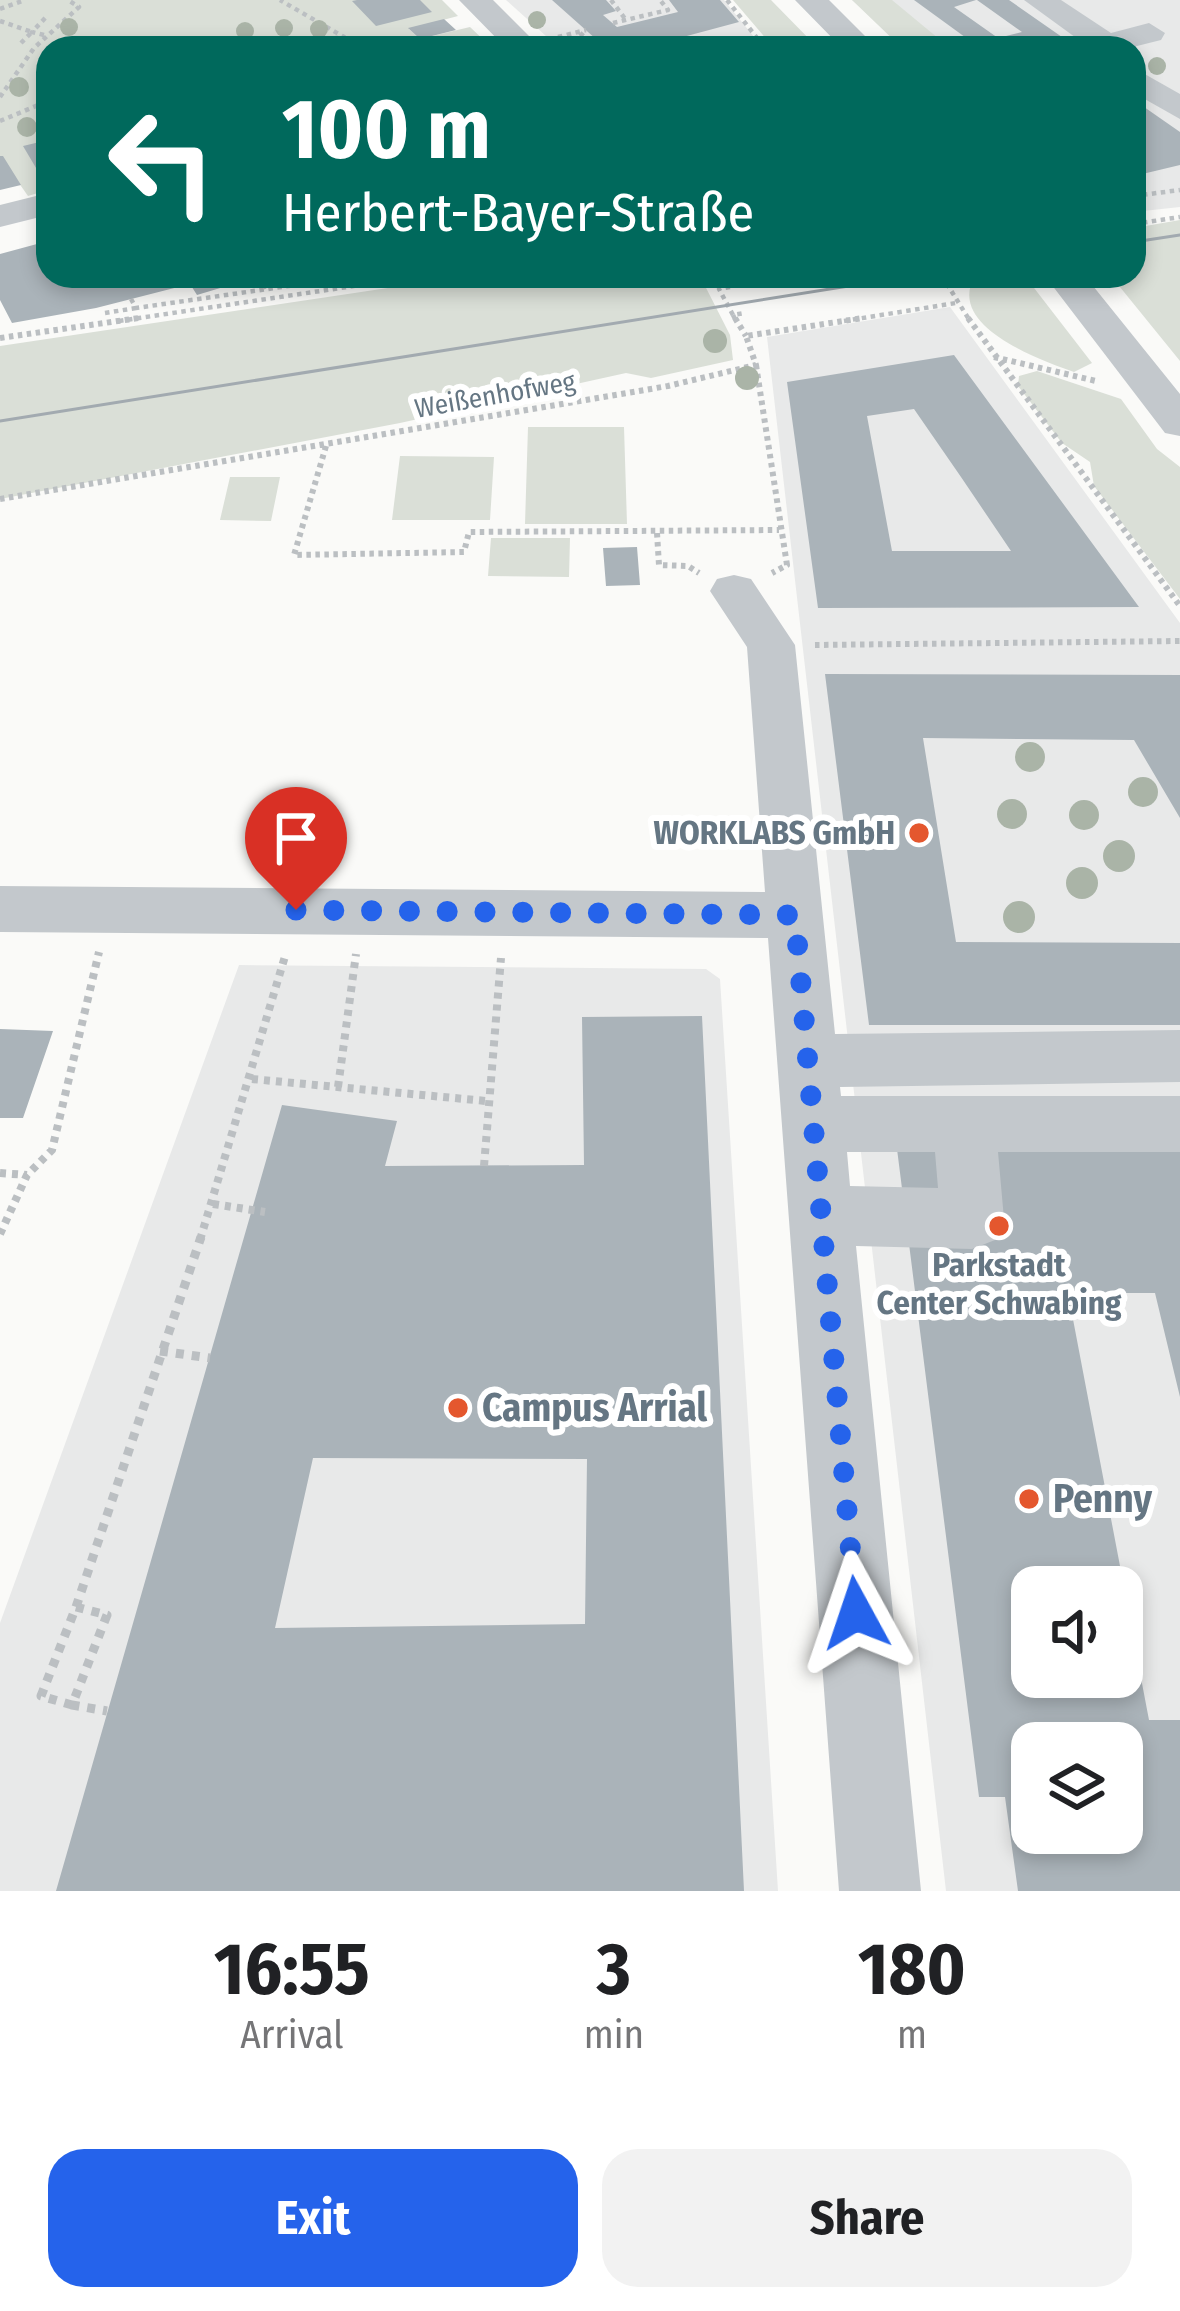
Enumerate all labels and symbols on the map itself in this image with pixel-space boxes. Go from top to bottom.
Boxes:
street label: Weißenhofweg [412,365,578,425]
pin [245,787,347,910]
place label: WORKLABS GmbH [654,813,895,853]
marker: WORKLABS GmbH [906,820,932,846]
marker: Parkstadt Center Schwabing [986,1213,1012,1239]
place label: Parkstadt Center Schwabing [877,1245,1122,1323]
place label: Campus Arrial [482,1385,708,1431]
marker: Campus Arrial [445,1395,471,1421]
place label: Penny [1053,1476,1152,1522]
marker: Penny [1016,1486,1042,1512]
position arrow [793,1550,919,1676]

